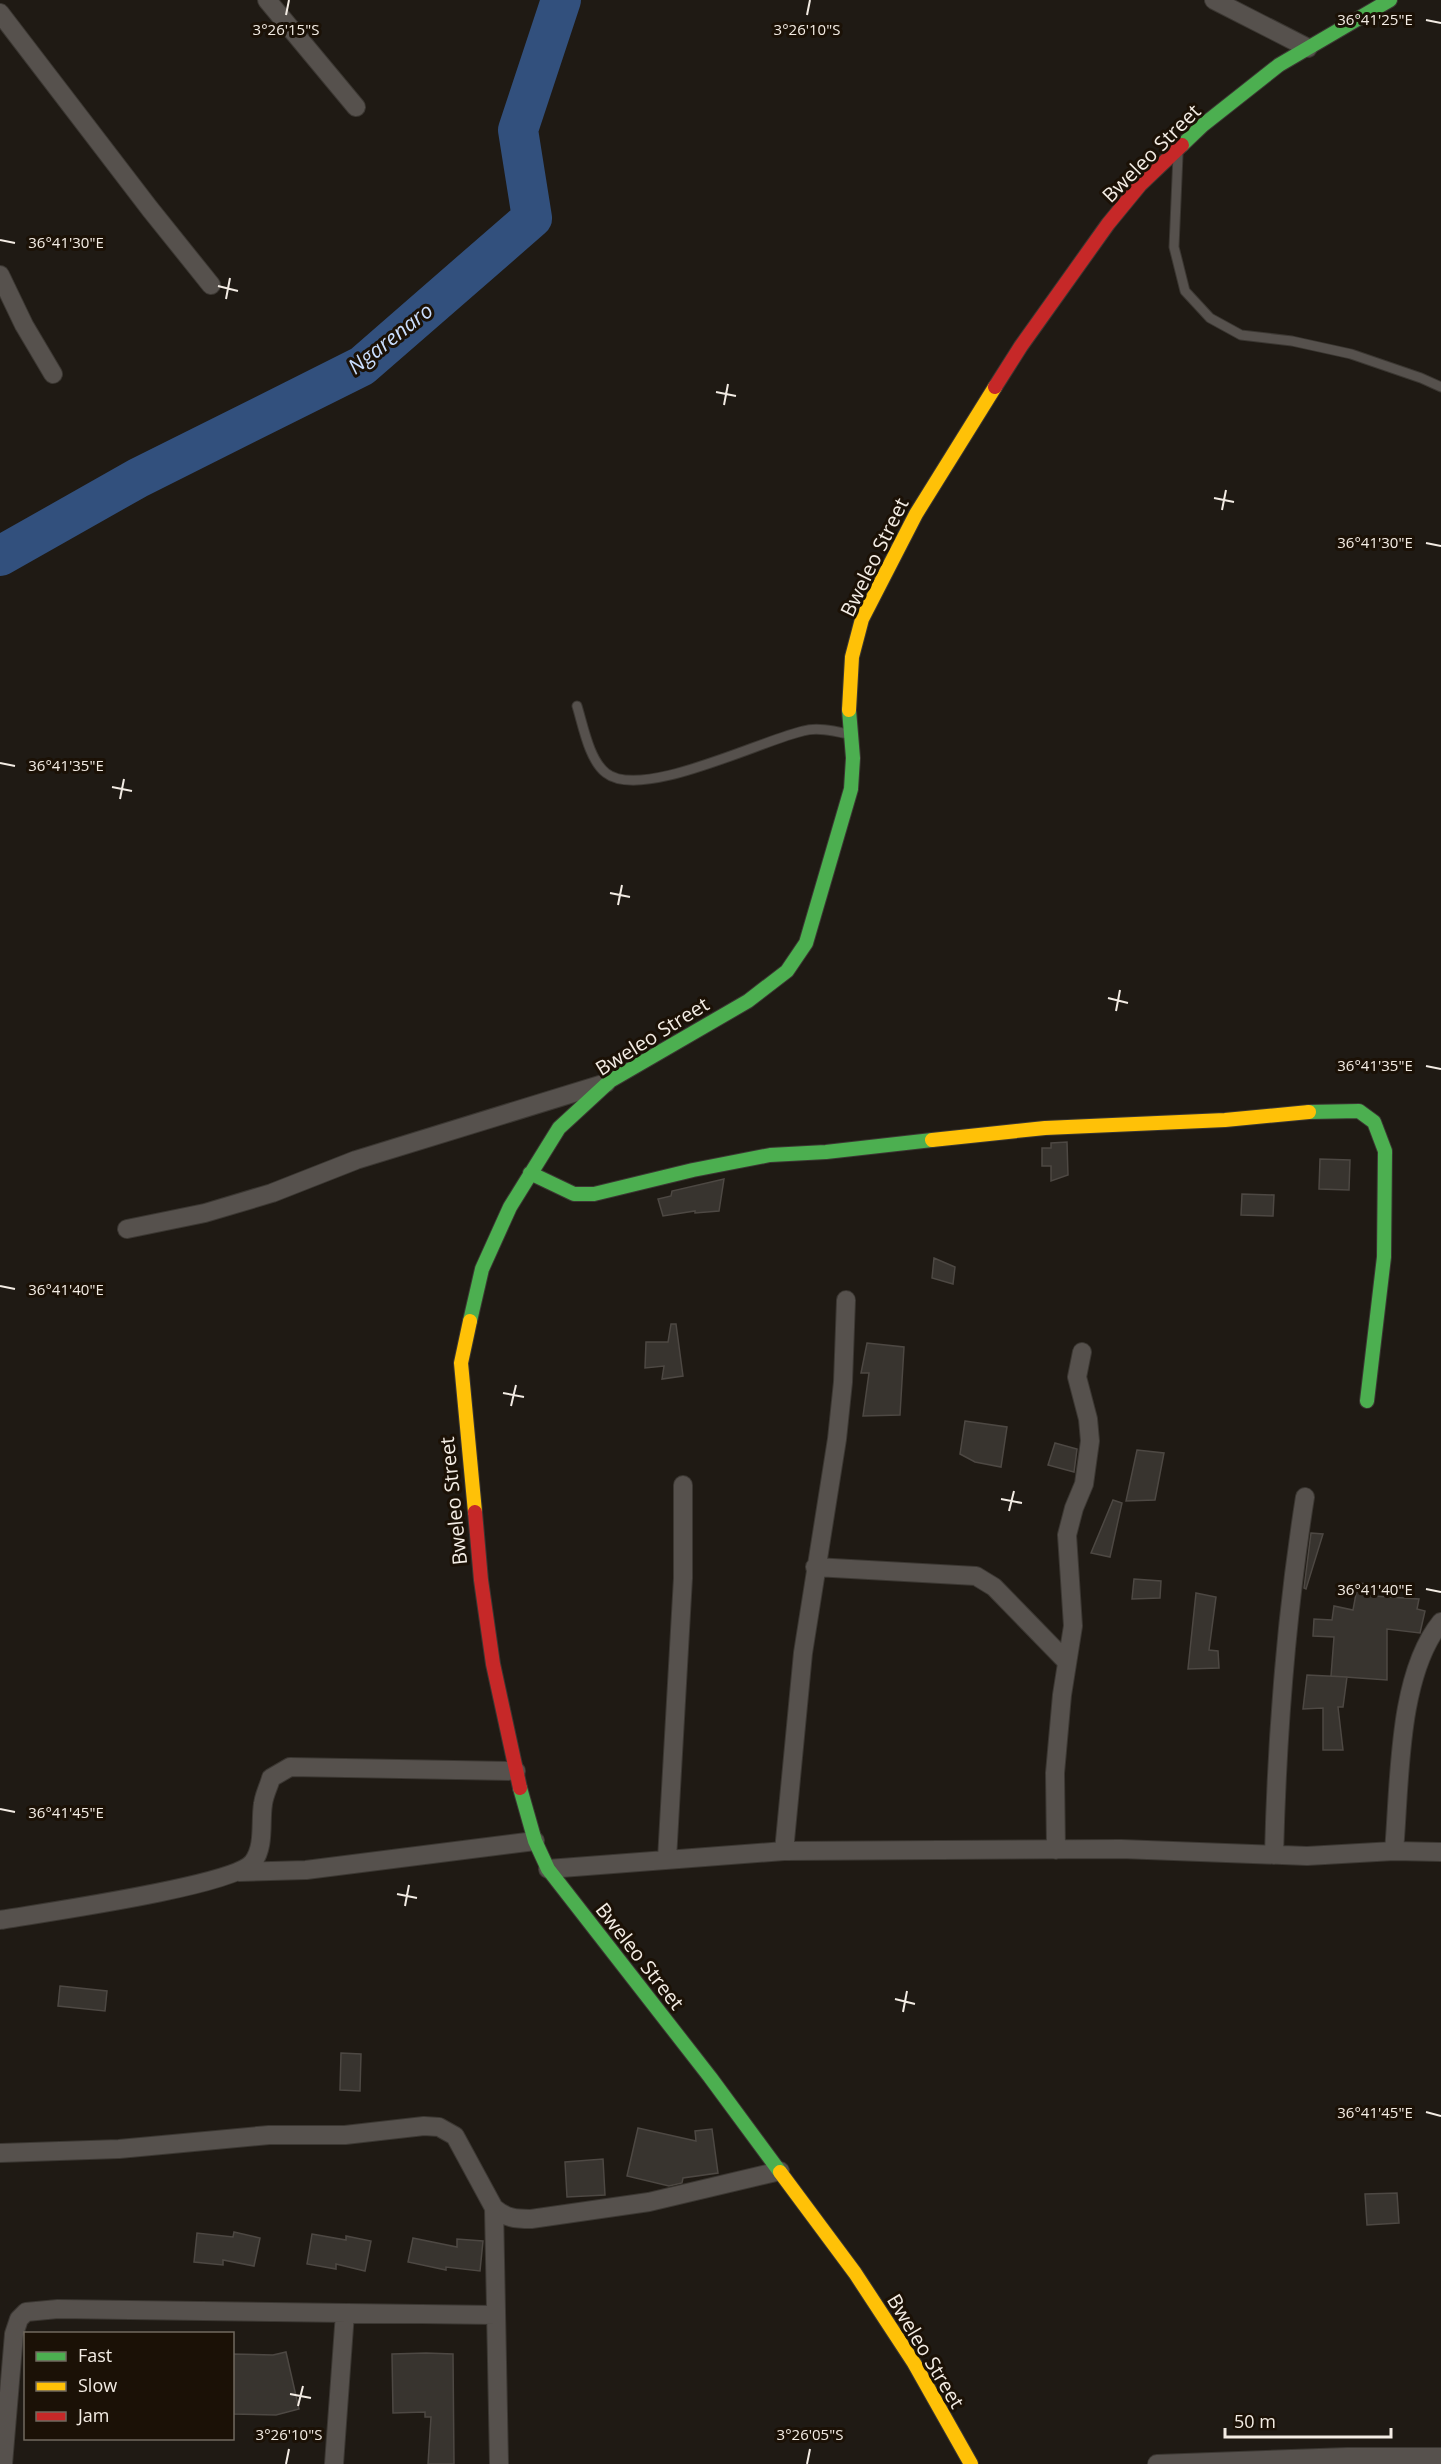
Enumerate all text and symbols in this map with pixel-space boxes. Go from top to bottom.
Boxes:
text: 36°41'25"E [1337,9,1413,29]
text: 3°26'15"S [253,19,319,39]
text: 3°26'10"S [774,19,840,39]
street label: Bweleo Street [1096,98,1206,208]
text: 36°41'30"E [28,232,104,252]
water label: Ngarenaro [342,296,438,380]
street label: Bweleo Street [834,493,914,621]
text: 36°41'30"E [1337,532,1413,552]
text: 36°41'35"E [28,755,104,775]
street label: Bweleo Street [590,990,714,1082]
text: 36°41'35"E [1337,1055,1413,1075]
text: 36°41'40"E [28,1279,104,1299]
street label: Bweleo Street [433,1435,473,1567]
text: 36°41'40"E [1337,1579,1413,1599]
text: 36°41'45"E [28,1802,104,1822]
street label: Bweleo Street [590,1897,690,2015]
text: 36°41'45"E [1337,2102,1413,2122]
street label: Bweleo Street [881,2289,971,2413]
legend [24,2332,234,2440]
text: Fast [78,2343,112,2367]
text: Slow [78,2373,117,2397]
scale bar [1225,2401,1392,2439]
text: Jam [76,2403,110,2427]
text: 50 m [1234,2409,1276,2433]
text: 3°26'10"S [256,2424,322,2444]
text: 3°26'05"S [777,2424,843,2444]

